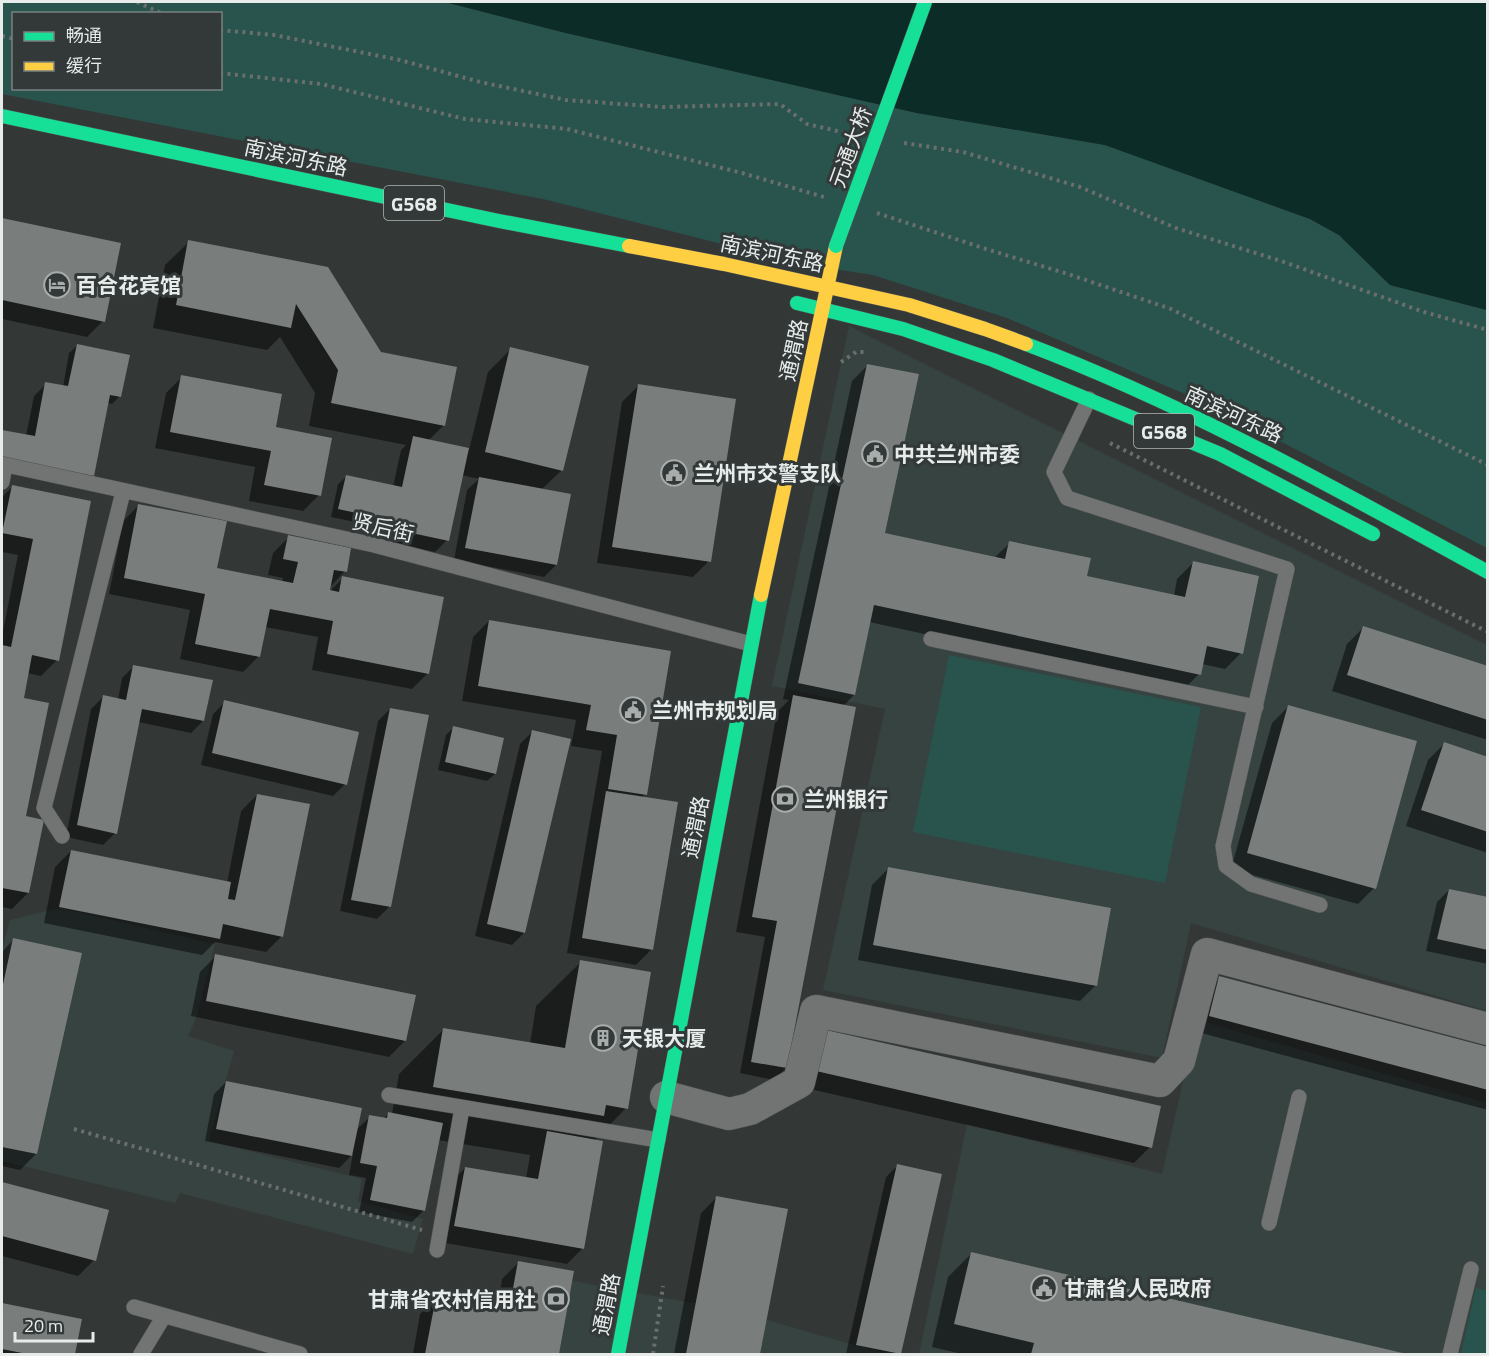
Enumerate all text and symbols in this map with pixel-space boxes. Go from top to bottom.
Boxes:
legend [12,12,222,90]
text: 畅通 [66,22,102,49]
text: 缓行 [66,52,102,79]
street label: 元通大桥 [821,102,879,192]
street label: 南滨河东路 [241,130,351,184]
road number: G568 [384,186,444,220]
street label: 南滨河东路 [717,226,827,280]
place label: 百合花宾馆 [76,269,181,301]
hotel icon: 百合花宾馆 [42,270,72,300]
street label: 通渭路 [771,316,815,384]
street label: 南滨河东路 [1180,377,1288,451]
road number: G568 [1134,414,1194,448]
place label: 中共兰州市委 [894,438,1020,470]
public building icon: 中共兰州市委 [860,439,890,469]
place label: 兰州市交警支队 [694,457,841,489]
public building icon: 兰州市交警支队 [659,458,689,488]
street label: 贤后街 [349,504,417,550]
place label: 兰州市规划局 [652,694,778,726]
public building icon: 兰州市规划局 [618,695,648,725]
place label: 兰州银行 [804,783,888,815]
bank icon: 兰州银行 [770,784,800,814]
street label: 通渭路 [673,793,717,861]
place label: 天银大厦 [622,1022,706,1054]
building icon: 天银大厦 [588,1023,618,1053]
street label: 通渭路 [584,1270,628,1338]
place label: 甘肃省人民政府 [1064,1272,1211,1304]
public building icon: 甘肃省人民政府 [1029,1273,1059,1303]
place label: 甘肃省农村信用社 [368,1283,536,1315]
bank icon: 甘肃省农村信用社 [541,1284,571,1314]
scale bar [15,1305,93,1343]
text: 20 m [24,1312,63,1339]

